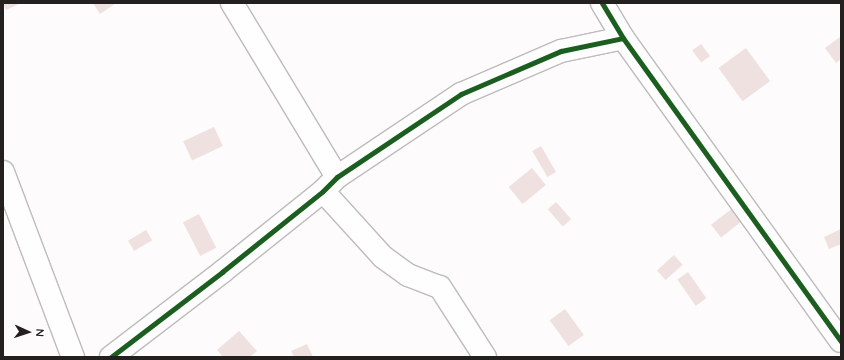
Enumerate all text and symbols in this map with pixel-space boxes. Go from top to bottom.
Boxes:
north arrow [8,312,48,352]
text: N [33,328,47,337]

